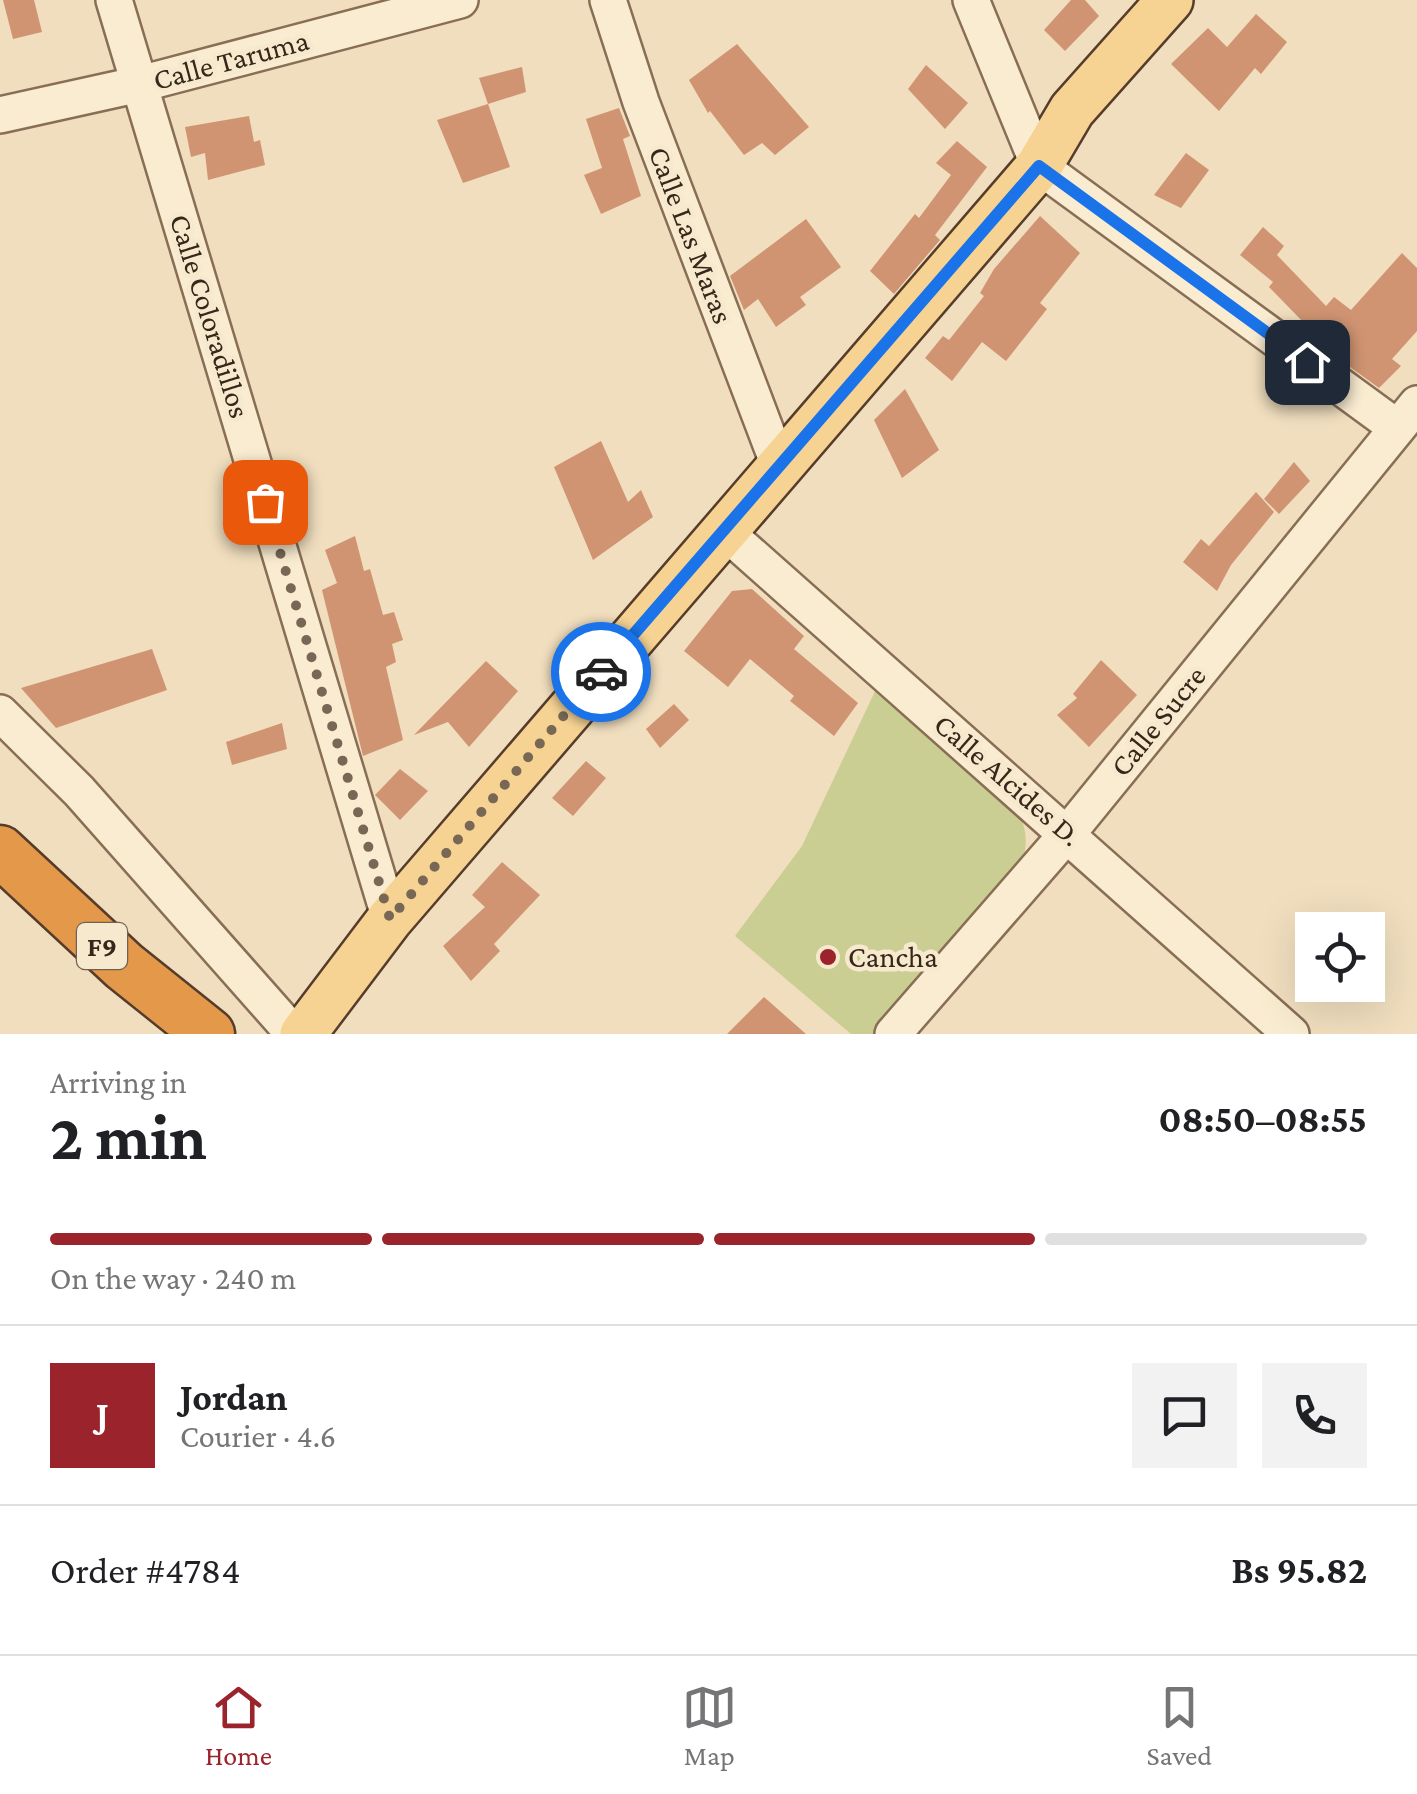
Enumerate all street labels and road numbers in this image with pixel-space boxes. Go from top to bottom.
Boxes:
street label: Calle Taruma [149,23,312,96]
street label: Calle Las Maras [643,142,740,328]
street label: Calle Coloradillos [164,210,257,422]
street label: Calle Sucre [1103,659,1212,782]
street label: Calle Alcides D. [928,707,1088,852]
road number: F9 [77,923,127,969]

